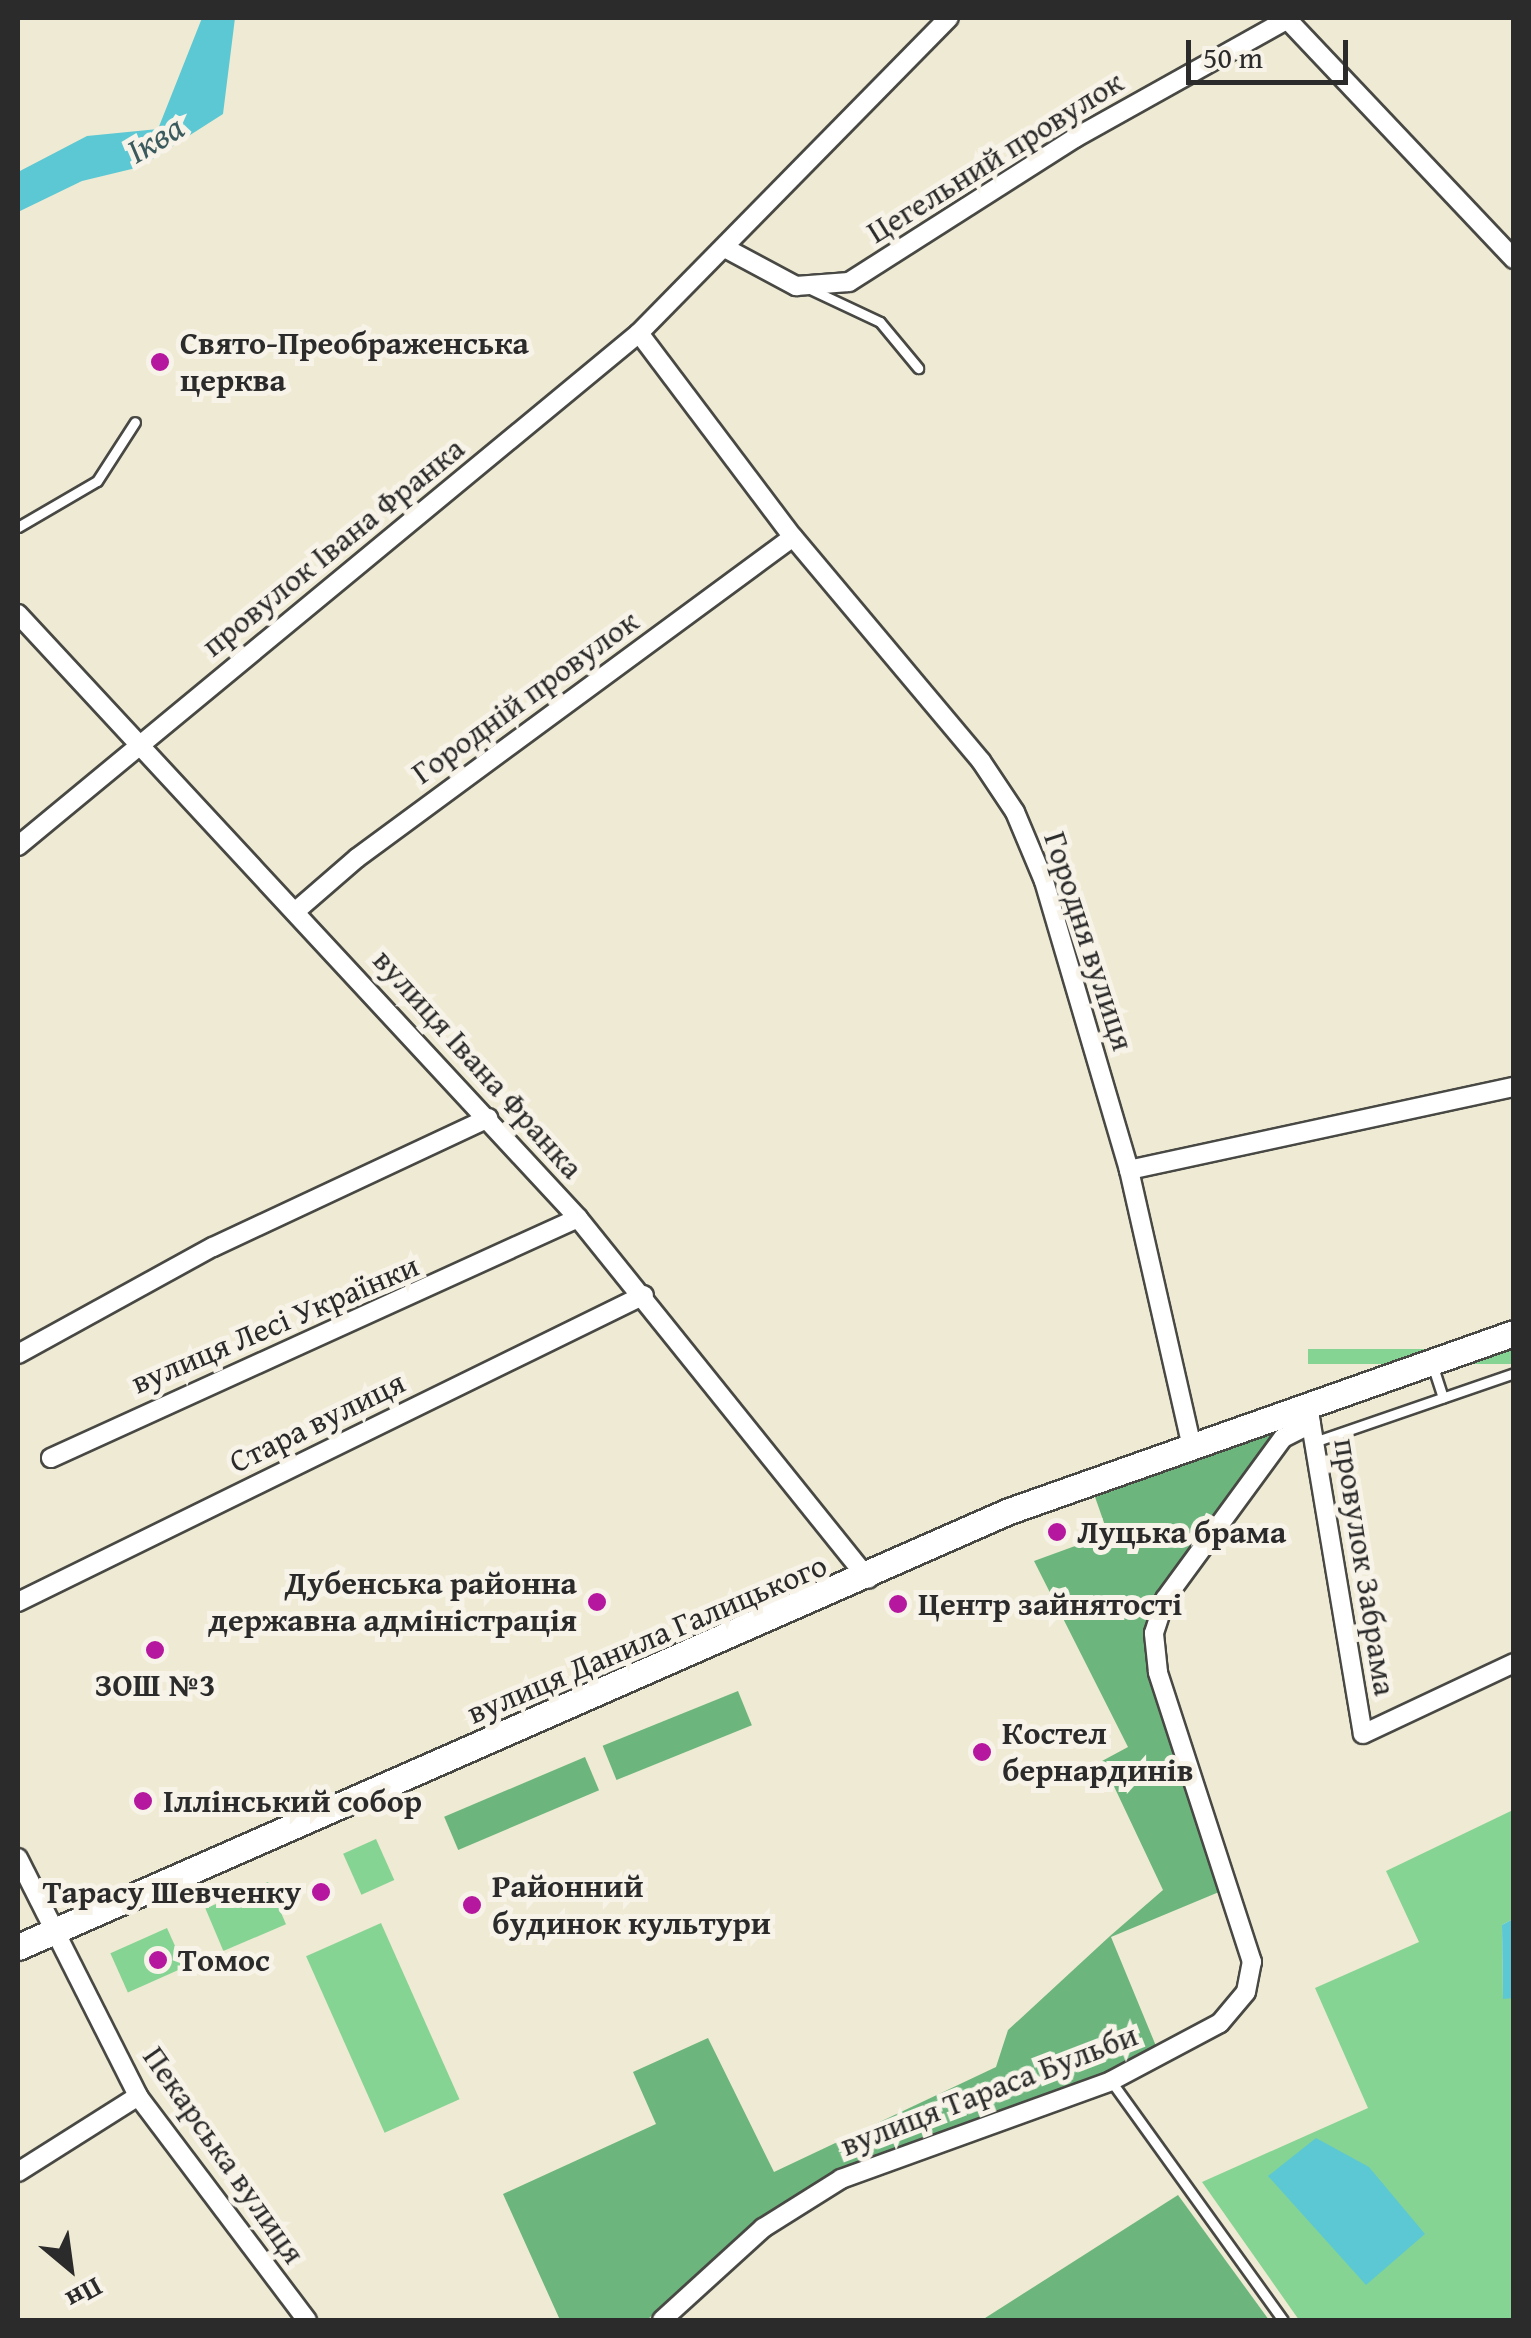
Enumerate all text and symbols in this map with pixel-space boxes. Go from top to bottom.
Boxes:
scale bar [1191,20,1354,82]
text: 50 m [1203,35,1263,79]
street label: Цегельний провулок [860,63,1130,251]
water label: Іква [119,106,191,172]
place label: Свято-Преображенська церква [180,325,529,400]
marker: Свято-Преображенська церква [149,351,171,373]
street label: провулок Івана Франка [194,429,472,665]
street label: Городній провулок [404,602,646,792]
street label: Городня вулиця [1036,827,1142,1055]
street label: вулиця Івана Франка [365,941,591,1187]
street label: вулиця Лесі Українки [126,1246,424,1402]
street label: Стара вулиця [223,1363,411,1481]
street label: провулок Забрама [1326,1436,1404,1698]
place label: Луцька брама [1077,1513,1286,1551]
marker: Луцька брама [1046,1521,1068,1543]
street label: вулиця Данила Галицького [461,1546,833,1732]
place label: Дубенська районна державна адміністрація [208,1565,577,1640]
place label: Центр зайнятості [918,1585,1182,1623]
marker: Дубенська районна державна адміністрація [586,1591,608,1613]
marker: Центр зайнятості [887,1593,909,1615]
marker: ЗОШ №3 [144,1639,166,1661]
place label: ЗОШ №3 [95,1666,215,1704]
place label: Костел бернардинів [1002,1715,1194,1790]
marker: Костел бернардинів [971,1741,993,1763]
place label: Іллінський собор [163,1782,422,1820]
marker: Іллінський собор [132,1790,154,1812]
place label: Районний будинок культури [492,1868,771,1943]
place label: Тарасу Шевченку [43,1873,301,1911]
marker: Тарасу Шевченку [310,1881,332,1903]
marker: Районний будинок культури [461,1894,483,1916]
place label: Томос [178,1941,270,1979]
marker: Томос [147,1949,169,1971]
street label: вулиця Тараса Бульби [835,2016,1143,2164]
street label: Пекарська вулиця [135,2039,313,2271]
north arrow [20,2218,120,2318]
text: Пн [59,2268,110,2321]

